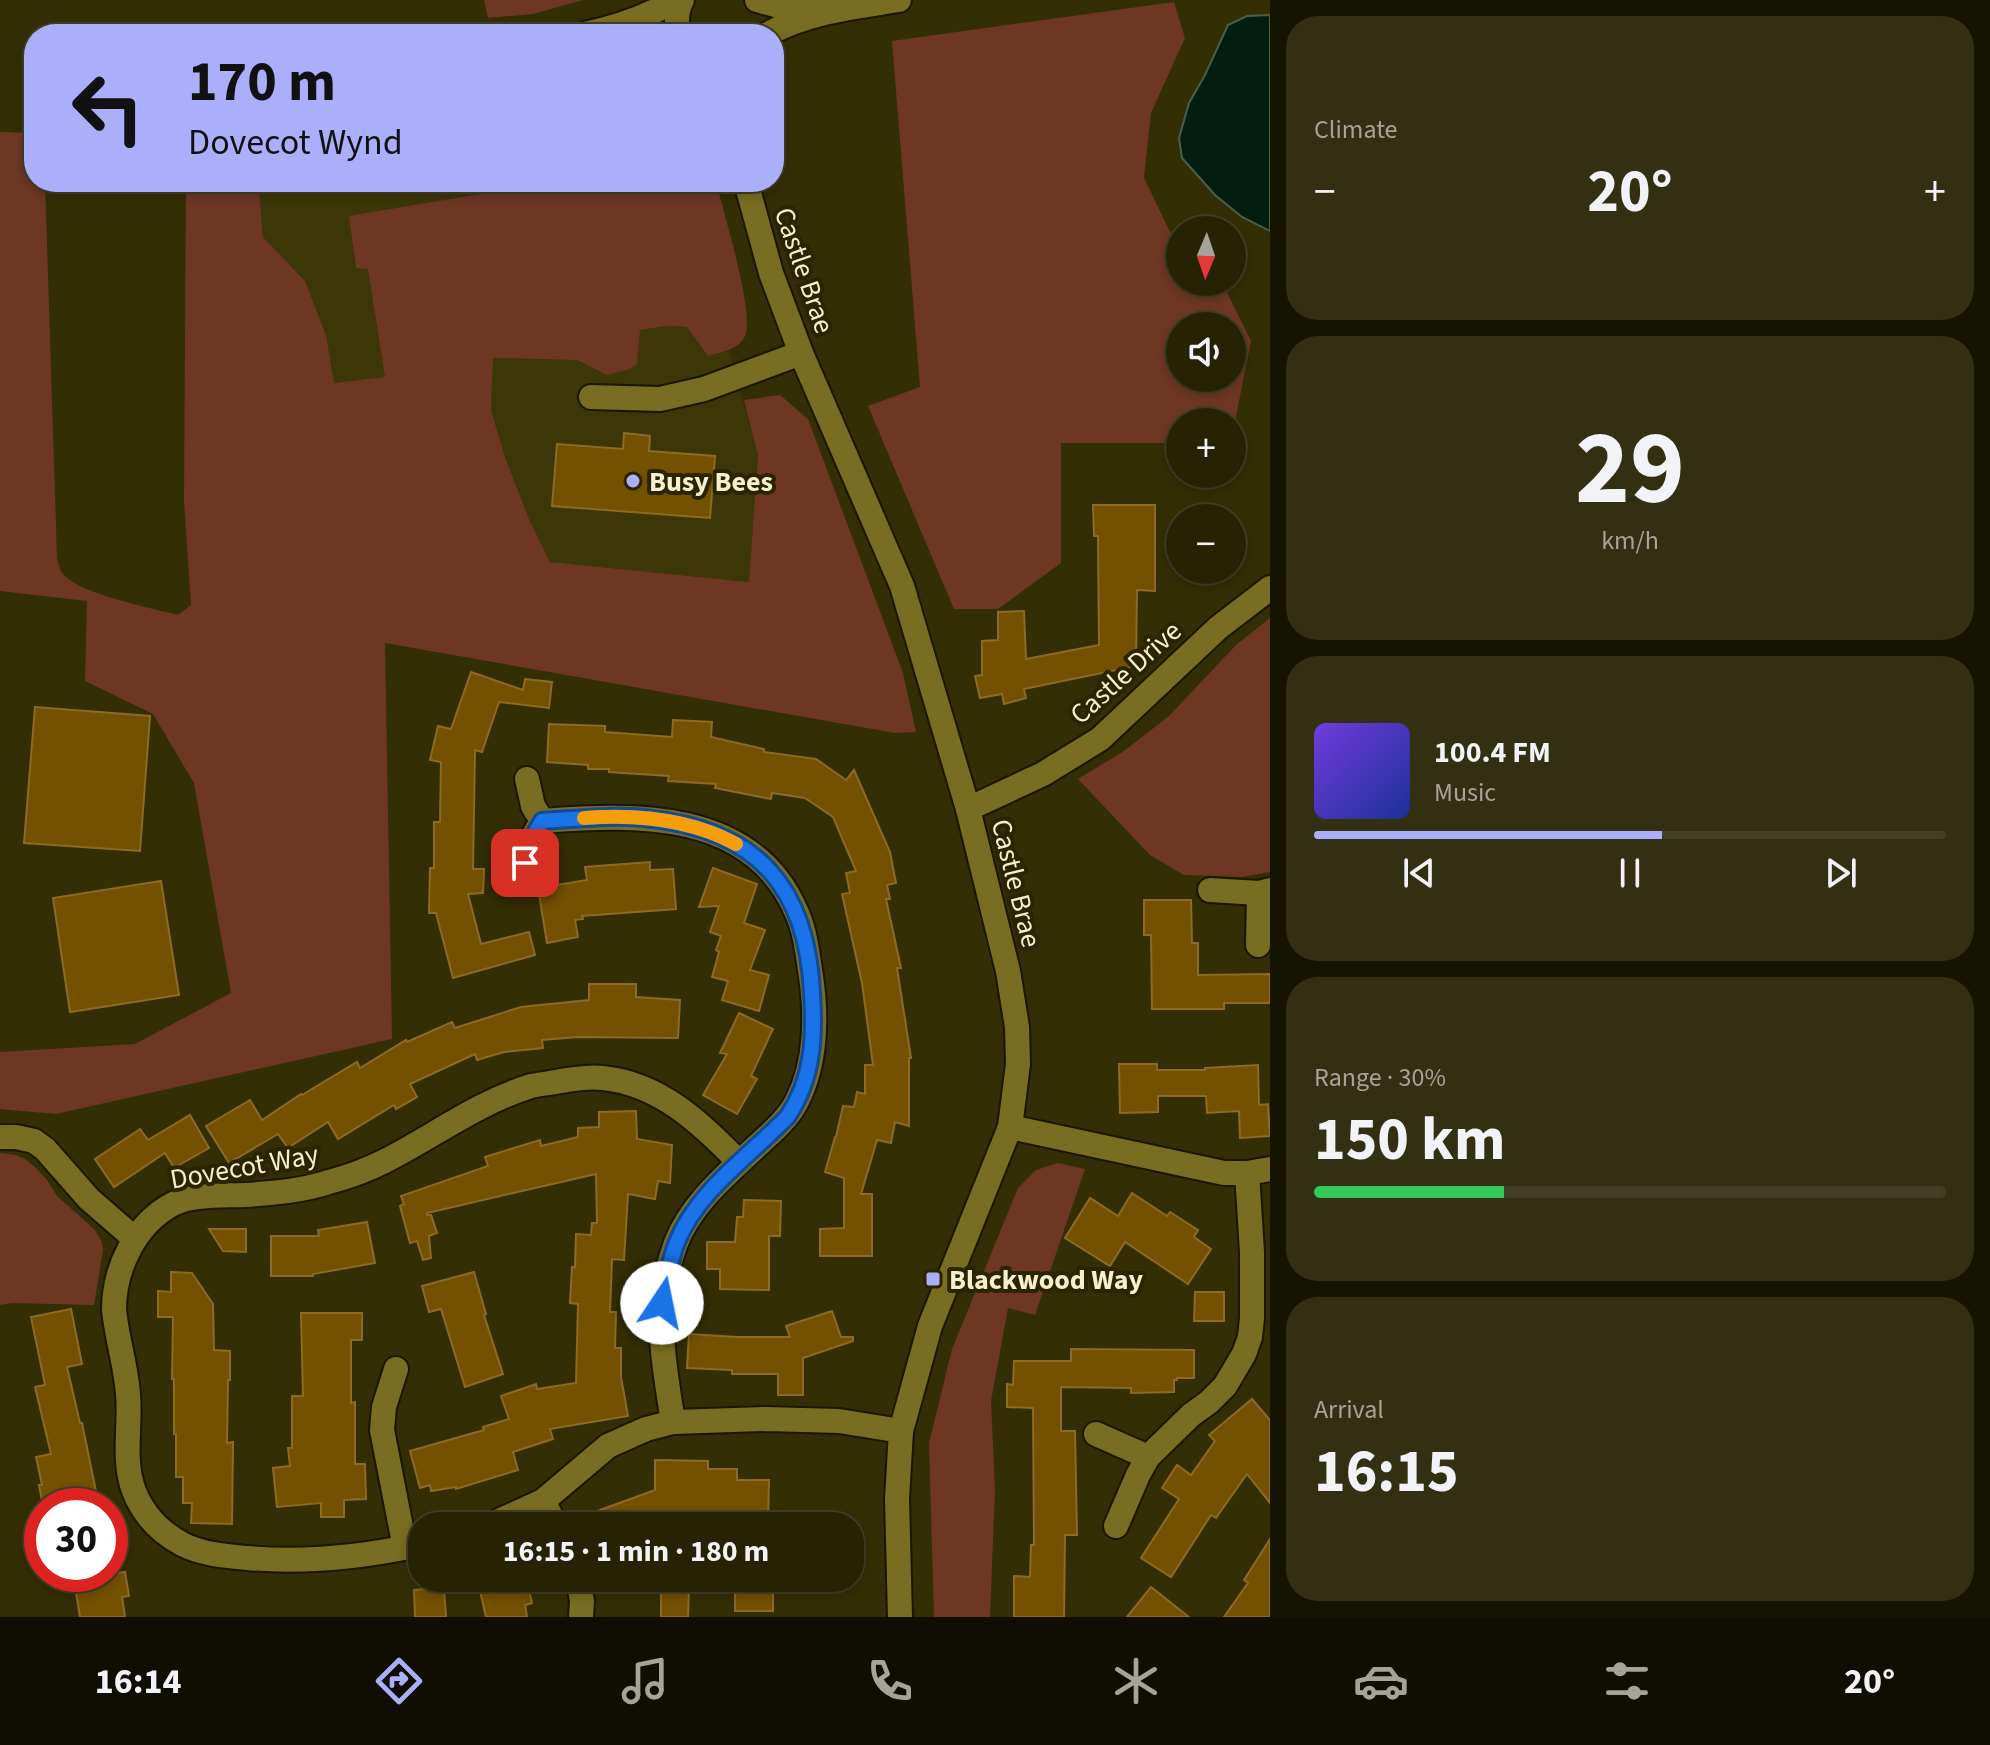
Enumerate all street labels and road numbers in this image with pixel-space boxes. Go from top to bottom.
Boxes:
street label: Castle Brae [764,202,844,339]
street label: Castle Drive [1061,612,1190,734]
street label: Castle Brae [981,815,1051,952]
street label: Dovecot Way [167,1134,321,1200]

